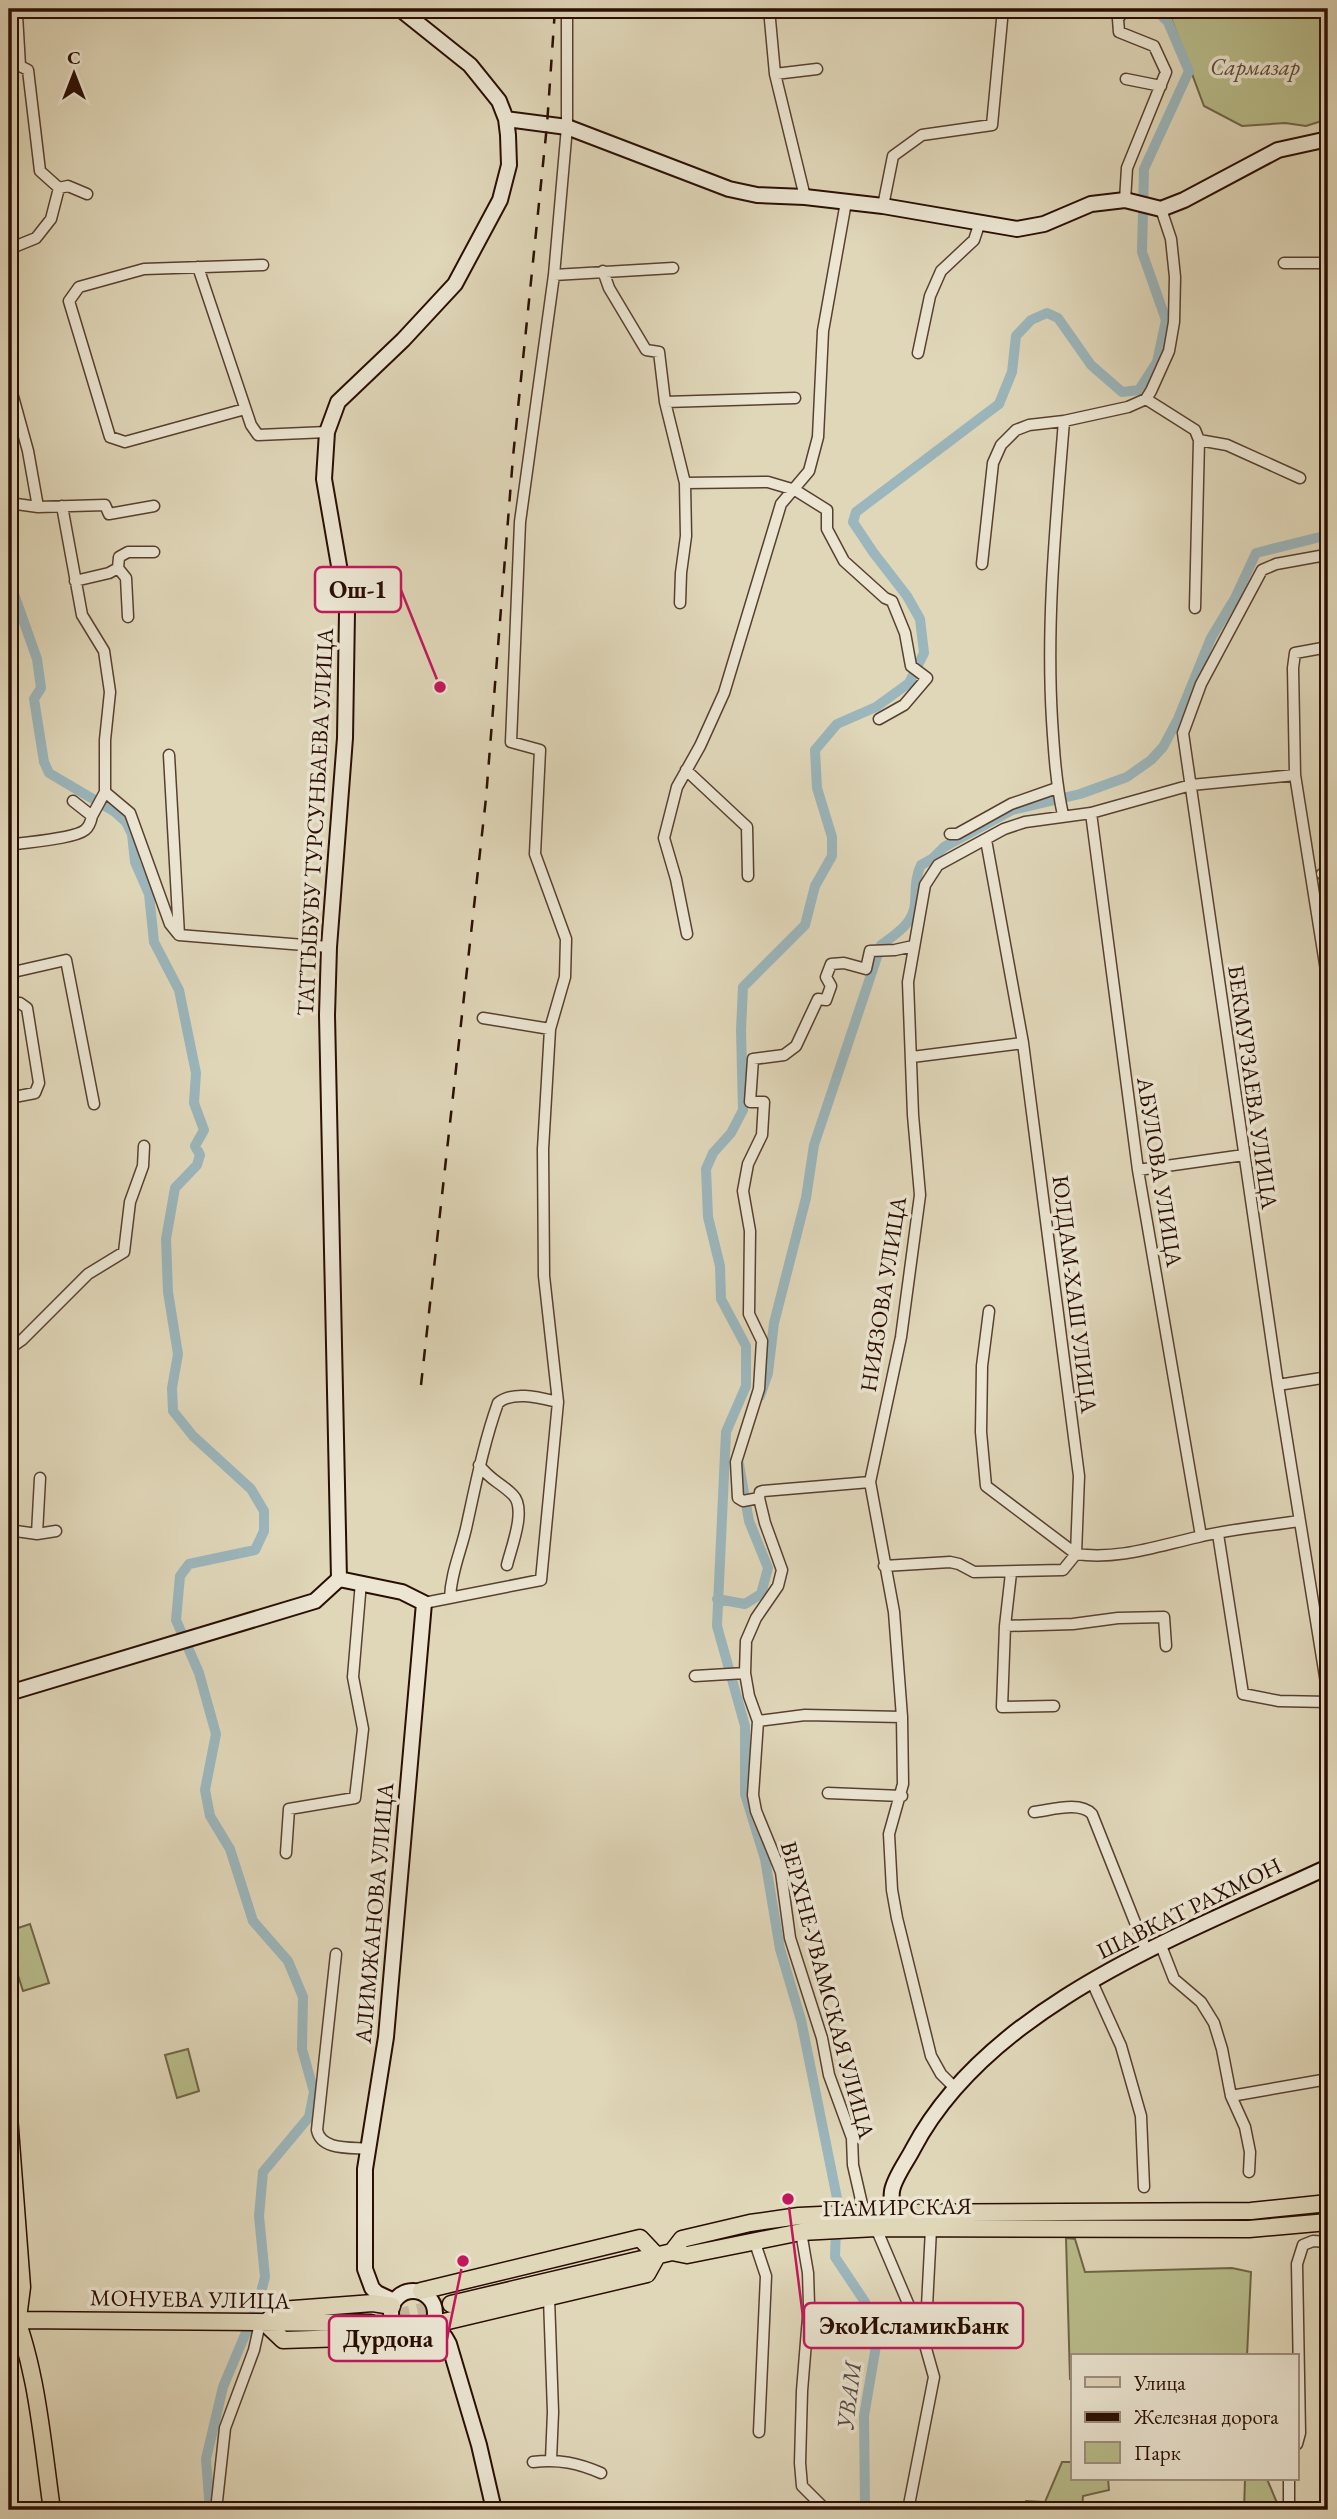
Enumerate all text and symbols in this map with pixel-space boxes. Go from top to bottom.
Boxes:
north arrow [38,38,108,108]
text: С [67,45,81,70]
park label: Сармазар [1210,52,1300,82]
callout: Ош-1 [315,567,401,612]
text: Ош-1 [329,574,387,605]
street label: ТАТТЫБУБУ ТУРСУНБАЕВА УЛИЦА [290,626,340,1017]
street label: БЕКМУРЗАЕВА УЛИЦА [1221,963,1285,1212]
street label: АБУЛОВА УЛИЦА [1130,1074,1190,1270]
street label: ЮЛДАМ-ХАШ УЛИЦА [1046,1173,1105,1416]
street label: НИЯЗОВА УЛИЦА [853,1193,913,1394]
street label: АЛИМЖАНОВА УЛИЦА [348,1780,400,2046]
street label: ВЕРХНЕ-УВАМСКАЯ УЛИЦА [774,1838,882,2143]
street label: ШАВКАТ РАХМОН [1092,1850,1286,1966]
street label: ПАМИРСКАЯ [822,2191,972,2223]
street label: МОНУЕВА УЛИЦА [90,2282,291,2316]
callout: ЭкоИсламикБанк [804,2303,1023,2348]
text: ЭкоИсламикБанк [819,2310,1010,2341]
callout: Дурдона [329,2316,447,2361]
text: Дурдона [343,2323,434,2355]
legend [1071,2354,1298,2480]
water label: УВАМ [829,2358,868,2432]
text: Улица [1133,2369,1186,2396]
text: Железная дорога [1133,2403,1279,2430]
text: Парк [1134,2439,1181,2466]

